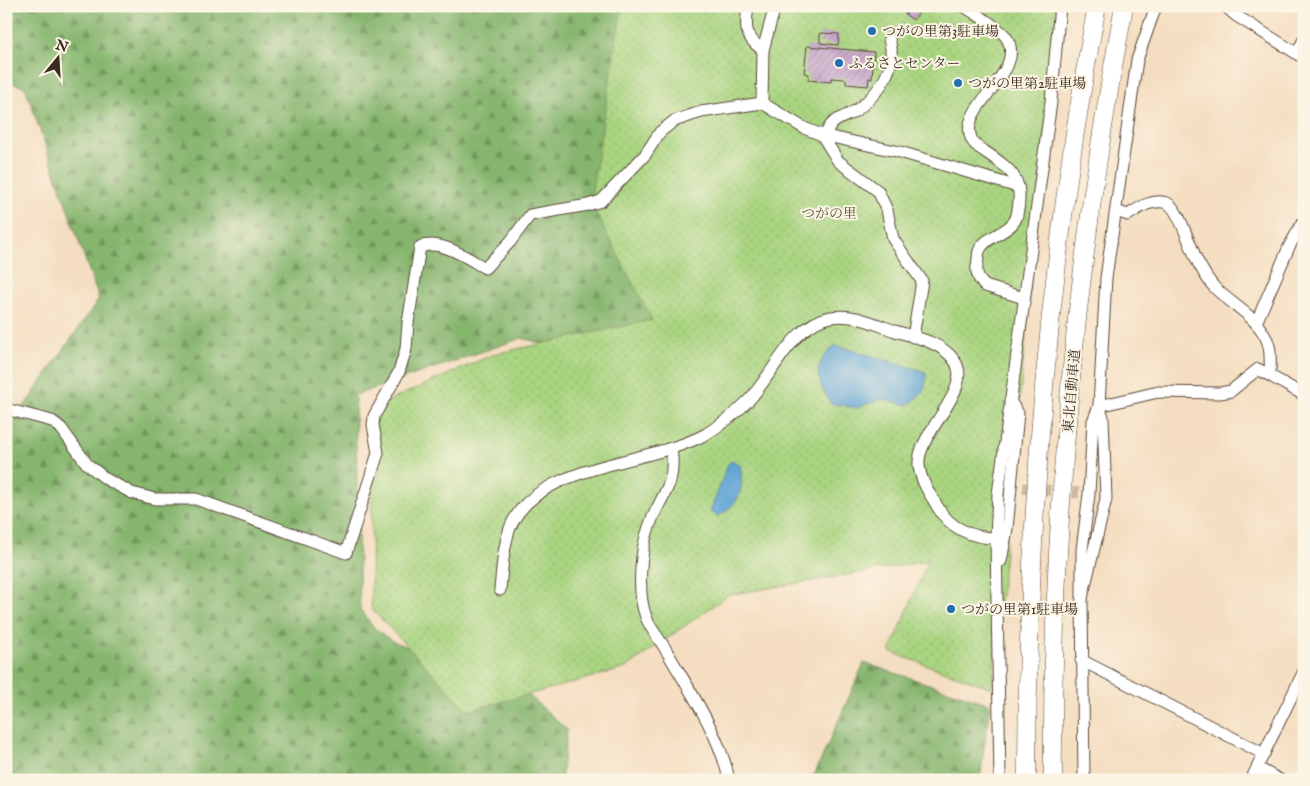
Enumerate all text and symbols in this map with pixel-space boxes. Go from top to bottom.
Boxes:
place label: つがの里第3駐車場 [882,23,999,41]
marker: つがの里第3駐車場 [866,25,878,37]
north arrow [32,32,82,82]
text: N [52,36,70,57]
place label: ふるさとセンター [849,55,960,73]
marker: ふるさとセンター [833,57,845,69]
place label: つがの里第2駐車場 [968,75,1087,93]
marker: つがの里第2駐車場 [952,77,964,89]
park label: つがの里 [801,205,857,223]
street label: 東北自動車道 [1059,348,1085,434]
place label: つがの里第1駐車場 [961,601,1078,619]
marker: つがの里第1駐車場 [945,603,957,615]

